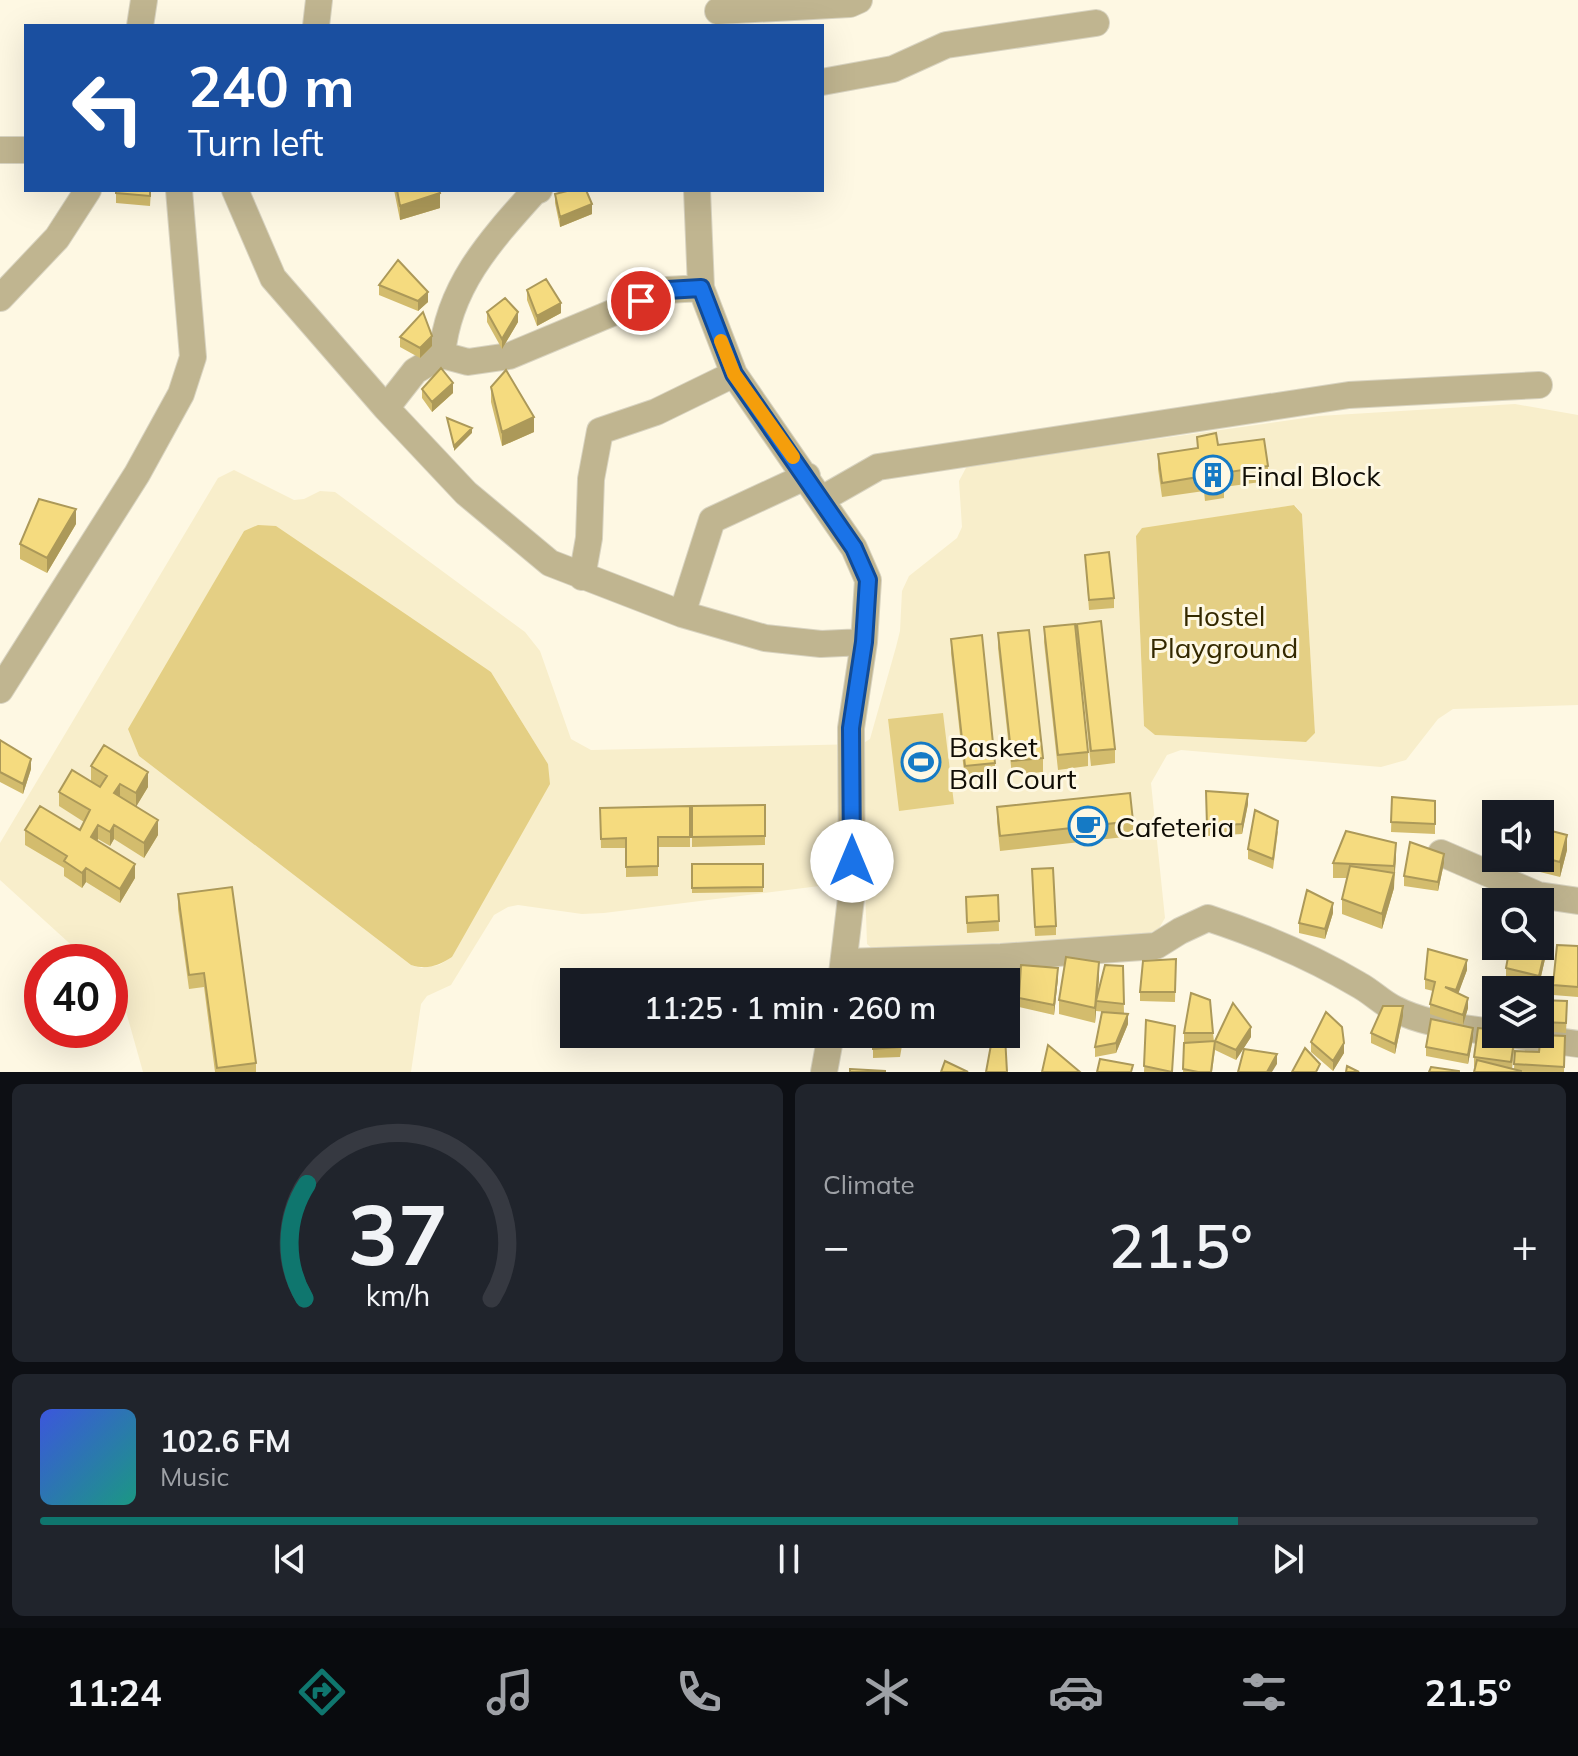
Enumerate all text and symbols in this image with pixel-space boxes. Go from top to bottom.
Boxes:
text: 240 m [188,51,355,121]
icon: left [56,56,160,160]
text: Turn left [188,120,324,165]
pin [607,267,675,335]
icon: arrive [619,279,663,323]
building icon: Final Block [1192,454,1234,496]
place label: Final Block [1241,458,1381,493]
park label: Hostel Playground [1150,598,1298,665]
place label: Basket Ball Court [949,729,1077,796]
sports icon: Basket Ball Court [900,741,942,783]
map controls [1482,800,1554,1048]
button: sound [1482,800,1554,872]
cafe icon: Cafeteria [1067,805,1109,847]
place label: Cafeteria [1116,809,1234,844]
position arrow [810,819,894,903]
button: search [1482,888,1554,960]
speed limit sign: 40 [24,944,128,1048]
button: layers [1482,976,1554,1048]
text: 11:25 · 1 min · 260 m [644,989,936,1027]
text: Climate [823,1168,915,1201]
text: 37 [348,1181,447,1286]
text: 21.5° [1108,1208,1253,1283]
text: − [823,1218,849,1273]
text: + [1512,1218,1538,1273]
text: km/h [365,1277,430,1313]
text: 102.6 FM [160,1422,291,1460]
text: Music [160,1460,229,1493]
icon: previous [268,1537,312,1581]
icon: pause [767,1537,811,1581]
icon: next [1266,1537,1310,1581]
icon: directions [294,1664,350,1720]
icon: music [482,1664,538,1720]
icon: phone [671,1664,727,1720]
icon: climate [859,1664,915,1720]
icon: car [1048,1664,1104,1720]
icon: filters [1236,1664,1292,1720]
text: 11:24 [66,1670,162,1715]
text: 21.5° [1424,1670,1512,1715]

